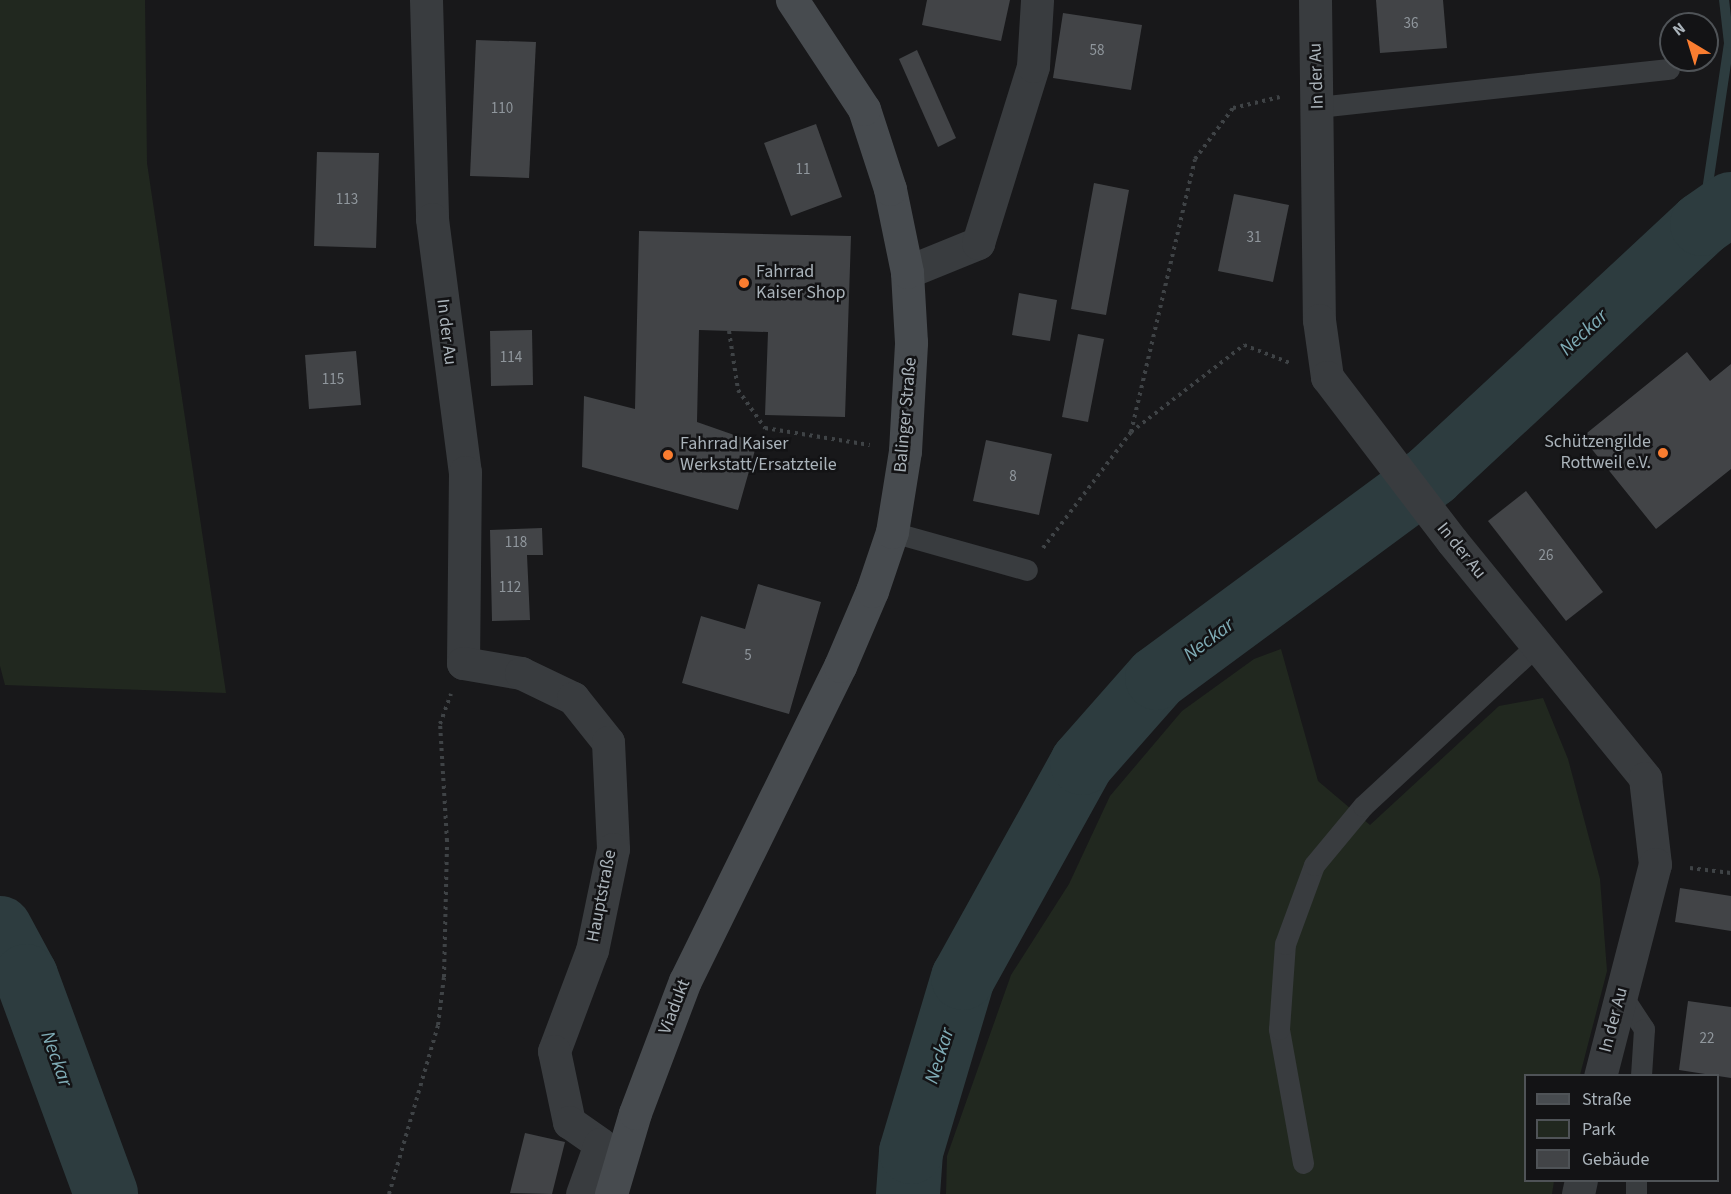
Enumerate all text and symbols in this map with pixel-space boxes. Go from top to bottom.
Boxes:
north arrow [1659,12,1719,72]
house number: 36 [1404,15,1418,33]
text: N [1668,17,1690,41]
house number: 58 [1090,42,1104,60]
street label: In der Au [1305,42,1329,110]
house number: 110 [491,100,513,118]
house number: 11 [796,161,810,179]
house number: 113 [336,191,358,209]
house number: 31 [1247,229,1261,247]
place label: Fahrrad Kaiser Shop [756,262,845,304]
marker: Fahrrad Kaiser Shop [737,276,751,290]
street label: In der Au [431,298,461,366]
water label: Neckar [1555,305,1613,361]
house number: 114 [500,349,522,367]
street label: Balinger Straße [890,356,922,474]
house number: 115 [322,371,344,389]
place label: Schützengilde Rottweil e.V. [1544,432,1651,474]
place label: Fahrrad Kaiser Werkstatt/Ersatzteile [680,434,837,476]
marker: Schützengilde Rottweil e.V. [1656,446,1670,460]
marker: Fahrrad Kaiser Werkstatt/Ersatzteile [661,448,675,462]
house number: 8 [1009,468,1017,486]
street label: In der Au [1432,518,1490,584]
house number: 118 [505,534,527,552]
house number: 26 [1539,547,1553,565]
house number: 112 [499,579,521,597]
water label: Neckar [1179,613,1239,667]
house number: 5 [744,647,752,665]
street label: Hauptstraße [582,848,622,944]
street label: Viadukt [655,976,695,1038]
street label: In der Au [1595,985,1633,1055]
water label: Neckar [920,1025,960,1087]
water label: Neckar [35,1028,77,1090]
house number: 22 [1700,1030,1714,1048]
legend [1524,1074,1719,1182]
text: Straße [1582,1087,1631,1112]
text: Park [1582,1117,1616,1142]
text: Gebäude [1582,1147,1650,1172]

